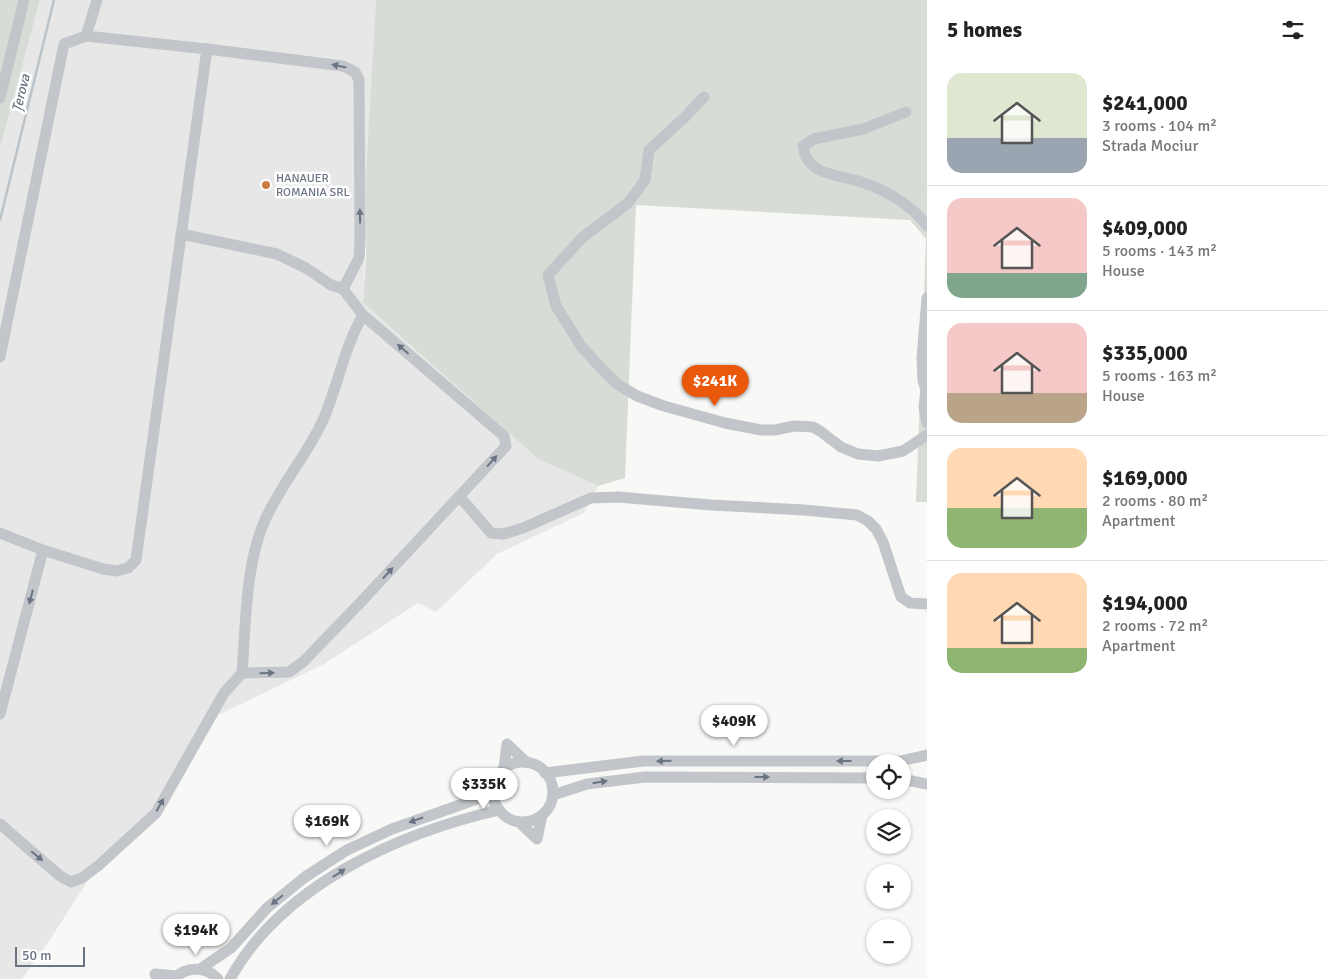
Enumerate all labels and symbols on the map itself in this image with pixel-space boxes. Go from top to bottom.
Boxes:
one-way arrow [331,62,346,70]
water label: Țerova [8,72,34,114]
place label: HANAUER ROMANIA SRL [276,171,350,200]
marker: HANAUER ROMANIA SRL [260,179,272,191]
one-way arrow [356,208,364,224]
one-way arrow [397,344,410,355]
pin: $241K [680,364,750,407]
one-way arrow [486,455,498,467]
one-way arrow [382,568,394,580]
one-way arrow [27,590,35,605]
one-way arrow [259,669,275,677]
pin: $409K [699,704,769,747]
one-way arrow [656,757,672,765]
one-way arrow [836,757,852,765]
pin: $335K [449,768,519,810]
one-way arrow [754,773,770,781]
one-way arrow [592,778,608,786]
one-way arrow [156,797,164,812]
pin: $169K [292,804,362,847]
one-way arrow [409,817,424,824]
one-way arrow [30,851,43,862]
one-way arrow [332,868,345,878]
one-way arrow [270,895,283,906]
pin: $194K [161,914,231,956]
scale bar [15,944,85,967]

